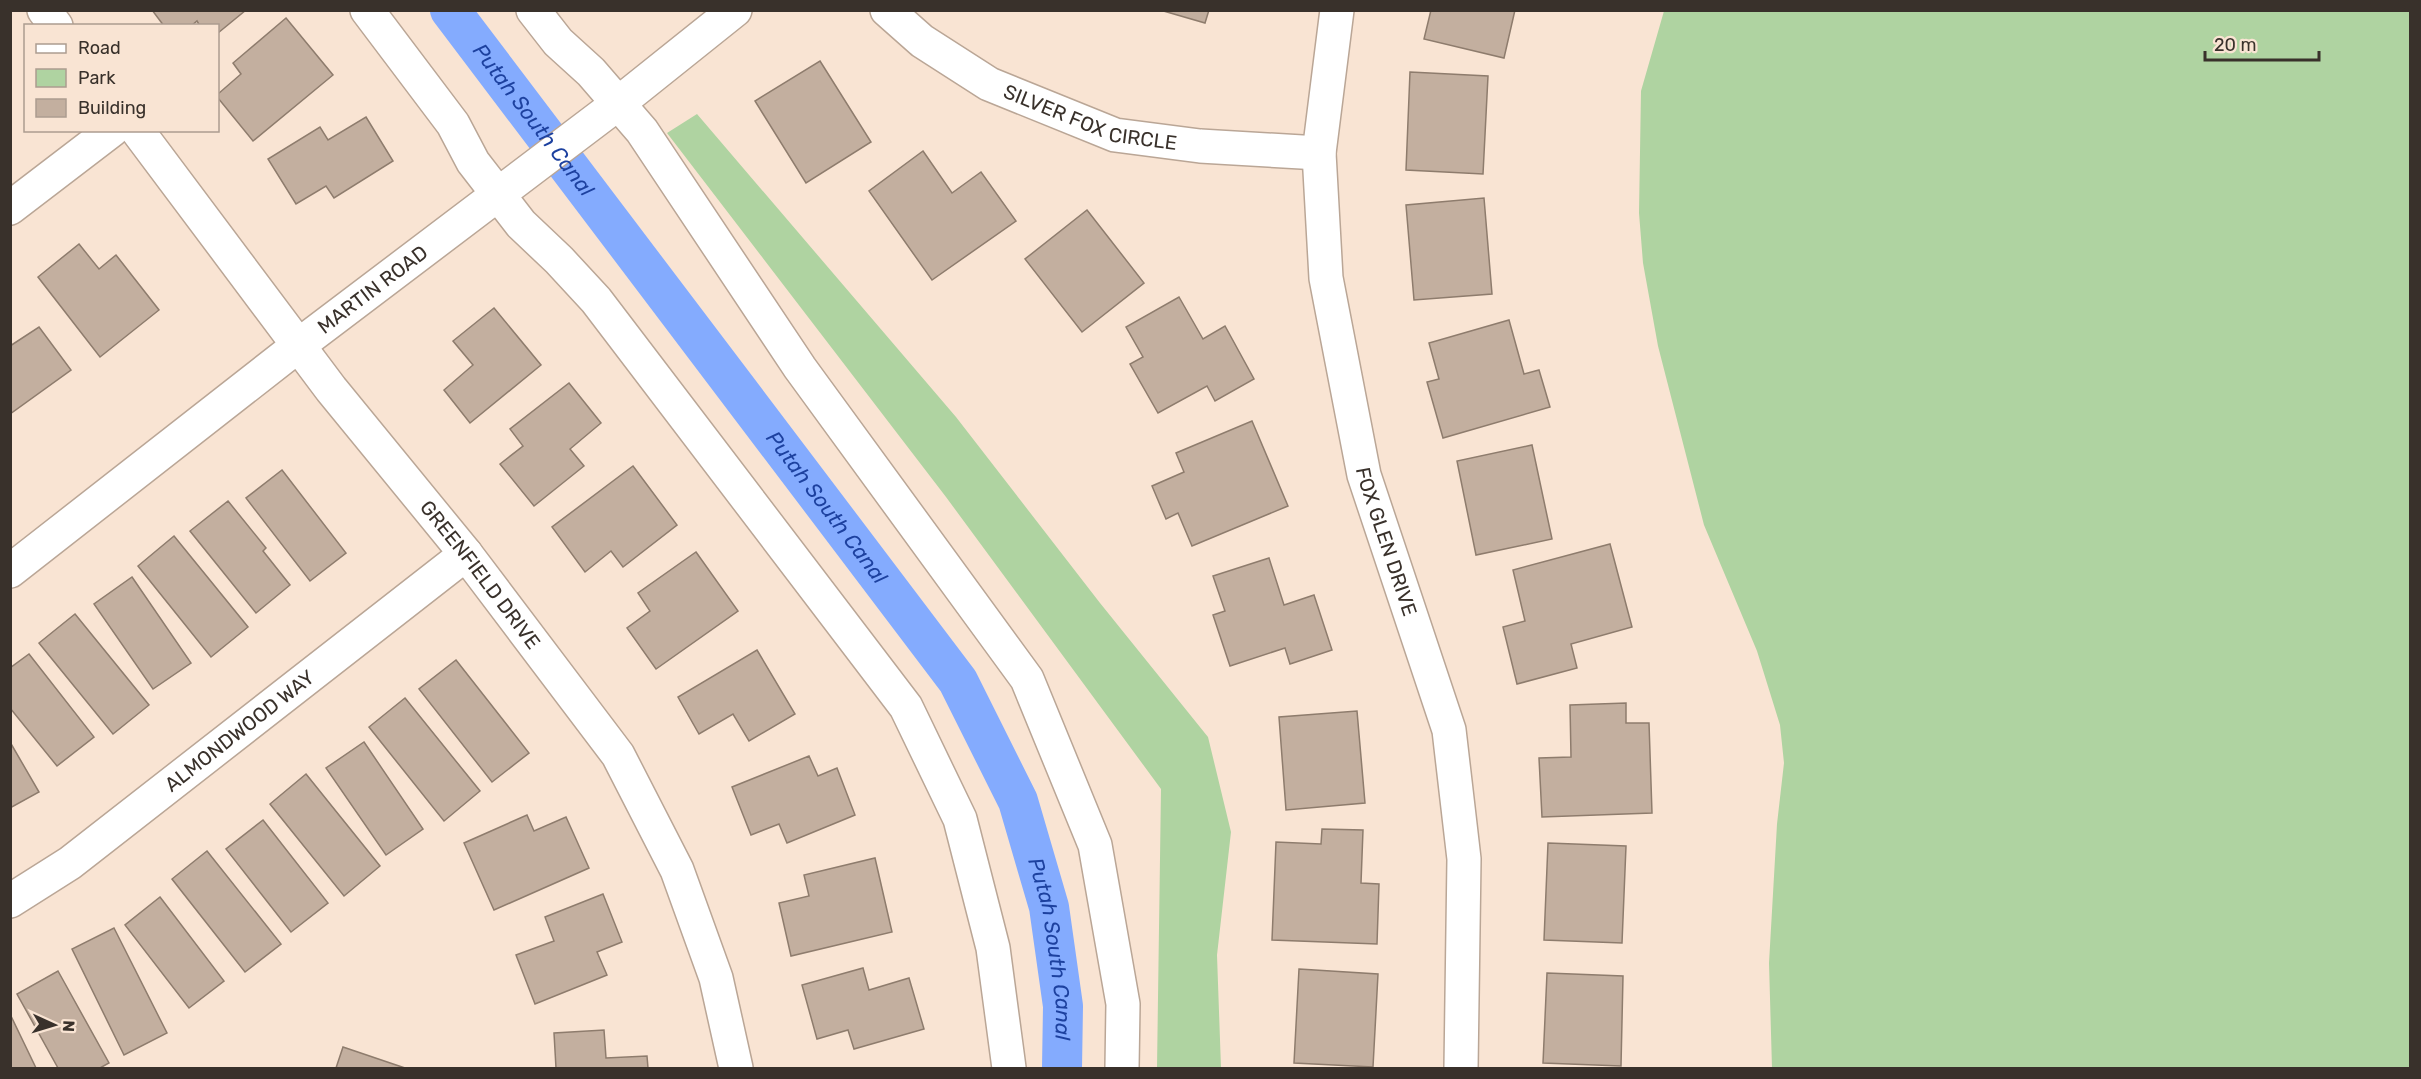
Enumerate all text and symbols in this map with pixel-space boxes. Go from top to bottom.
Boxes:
legend [24,24,219,132]
scale bar [2205,24,2319,62]
text: 20 m [2214,34,2256,56]
text: Road [78,37,121,59]
water label: Putah South Canal [468,38,600,202]
text: Park [78,67,116,89]
street label: SILVER FOX CIRCLE [1000,79,1178,155]
text: Building [78,97,146,119]
street label: MARTIN ROAD [313,240,432,339]
water label: Putah South Canal [761,426,893,589]
street label: FOX GLEN DRIVE [1351,465,1422,619]
street label: GREENFIELD DRIVE [415,496,546,654]
street label: ALMONDWOOD WAY [160,665,319,797]
water label: Putah South Canal [1023,855,1076,1041]
north arrow [24,995,84,1055]
text: N [59,1020,78,1032]

